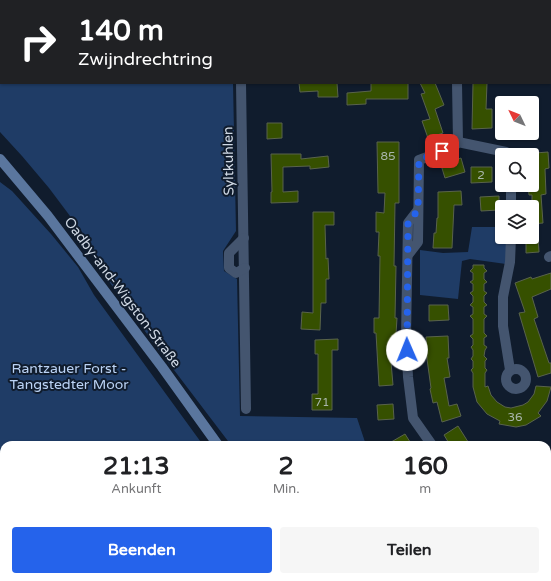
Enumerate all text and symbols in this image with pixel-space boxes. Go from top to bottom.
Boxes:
text: 140 m [78,14,164,48]
icon: right [12,16,64,68]
text: Zwijndrechtring [78,48,213,70]
north arrow [495,96,539,140]
map controls [495,96,539,244]
street label: Syltkuhlen [219,126,238,196]
pin [425,134,459,168]
icon: arrive [431,140,453,162]
button: search [495,148,539,192]
house number: 85 [380,149,396,163]
house number: 2 [477,168,485,182]
button: layers [495,200,539,244]
street label: Oadby-and-Wigston-Straße [60,214,185,371]
position arrow [386,329,428,371]
park label: Rantzauer Forst - Tangstedter Moor [9,360,129,393]
house number: 71 [314,395,330,409]
house number: 36 [507,410,523,424]
text: 21:13 [103,452,170,481]
text: 2 [279,452,294,481]
text: 160 [403,452,448,481]
text: Ankunft [111,481,161,497]
text: Min. [273,481,300,497]
text: m [419,481,431,497]
button: Beenden [12,527,272,573]
button: Teilen [280,527,539,573]

